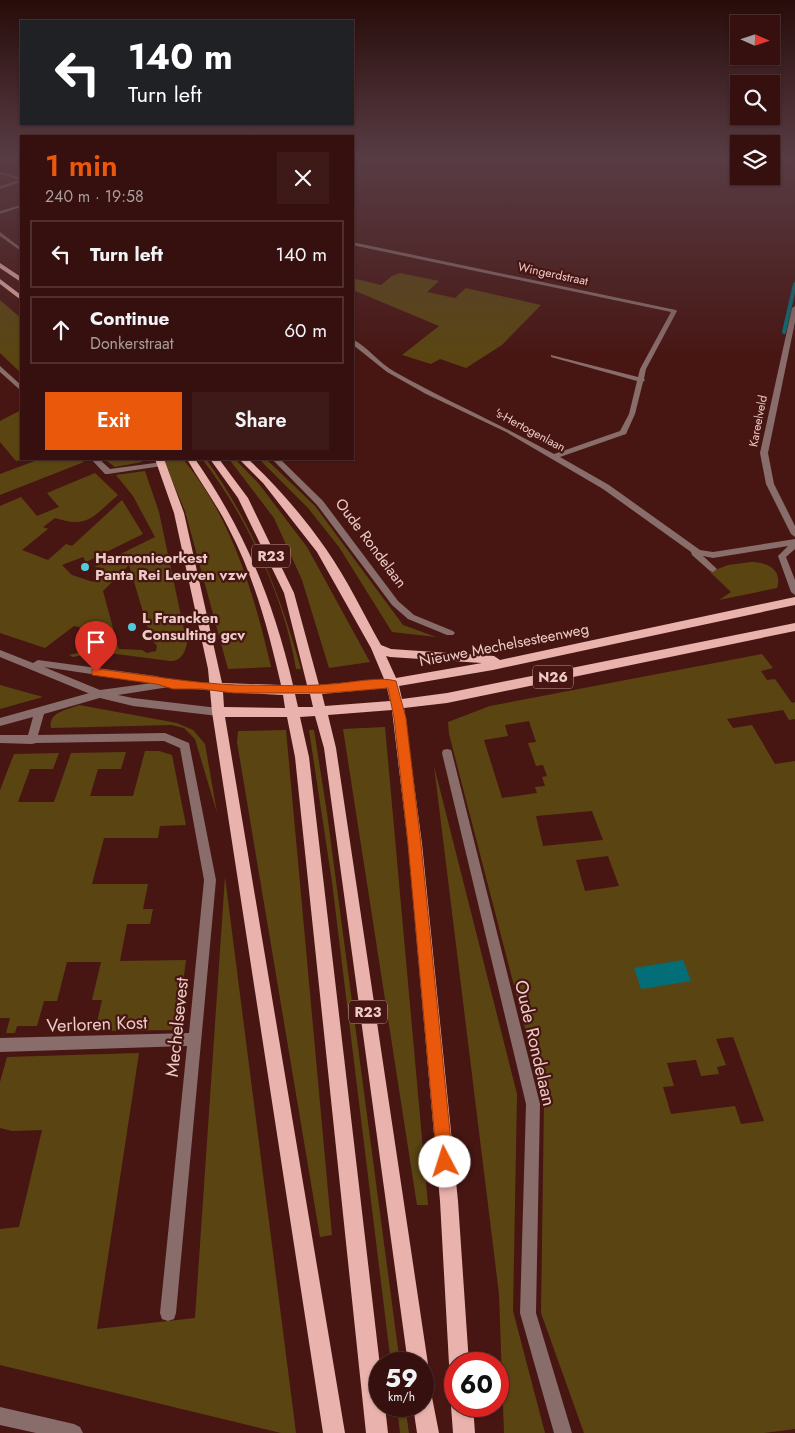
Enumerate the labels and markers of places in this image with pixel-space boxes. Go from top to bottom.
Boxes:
place label: Harmonieorkest Panta Rei Leuven vzw [95,547,248,586]
marker: Harmonieorkest Panta Rei Leuven vzw [79,561,91,573]
place label: L Francken Consulting gcv [142,607,245,646]
pin [75,621,117,672]
marker: L Francken Consulting gcv [126,621,138,633]

